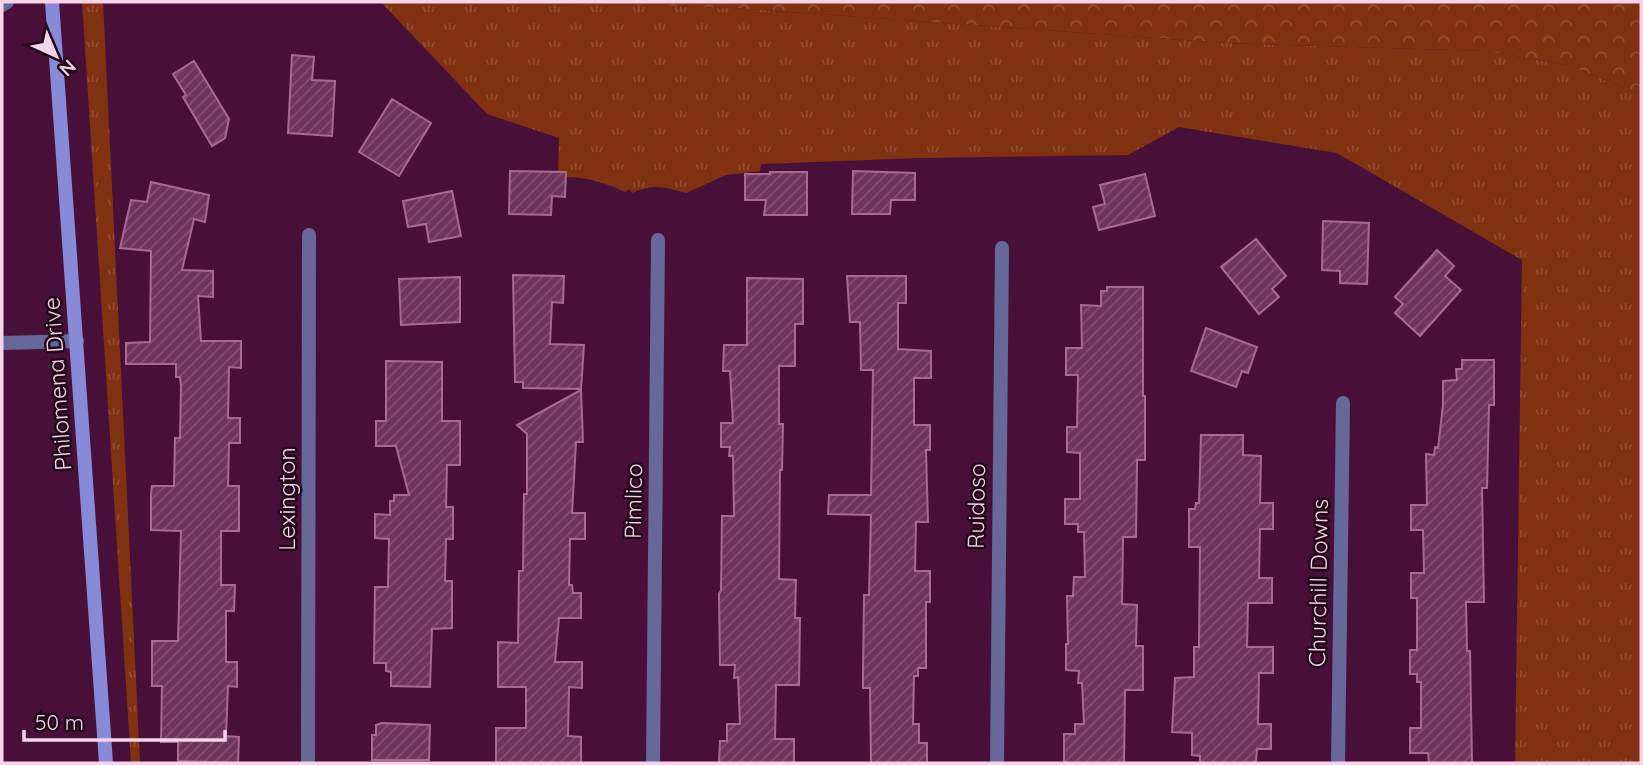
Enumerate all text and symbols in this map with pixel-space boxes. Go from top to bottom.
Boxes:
north arrow [21,21,91,91]
text: N [54,55,81,82]
street label: Philomena Drive [36,296,78,472]
street label: Lexington [272,447,301,551]
street label: Pimlico [618,463,648,539]
street label: Ruidoso [961,463,991,549]
street label: Churchill Downs [1302,499,1334,667]
scale bar [24,698,226,742]
text: 50 m [35,709,84,735]

